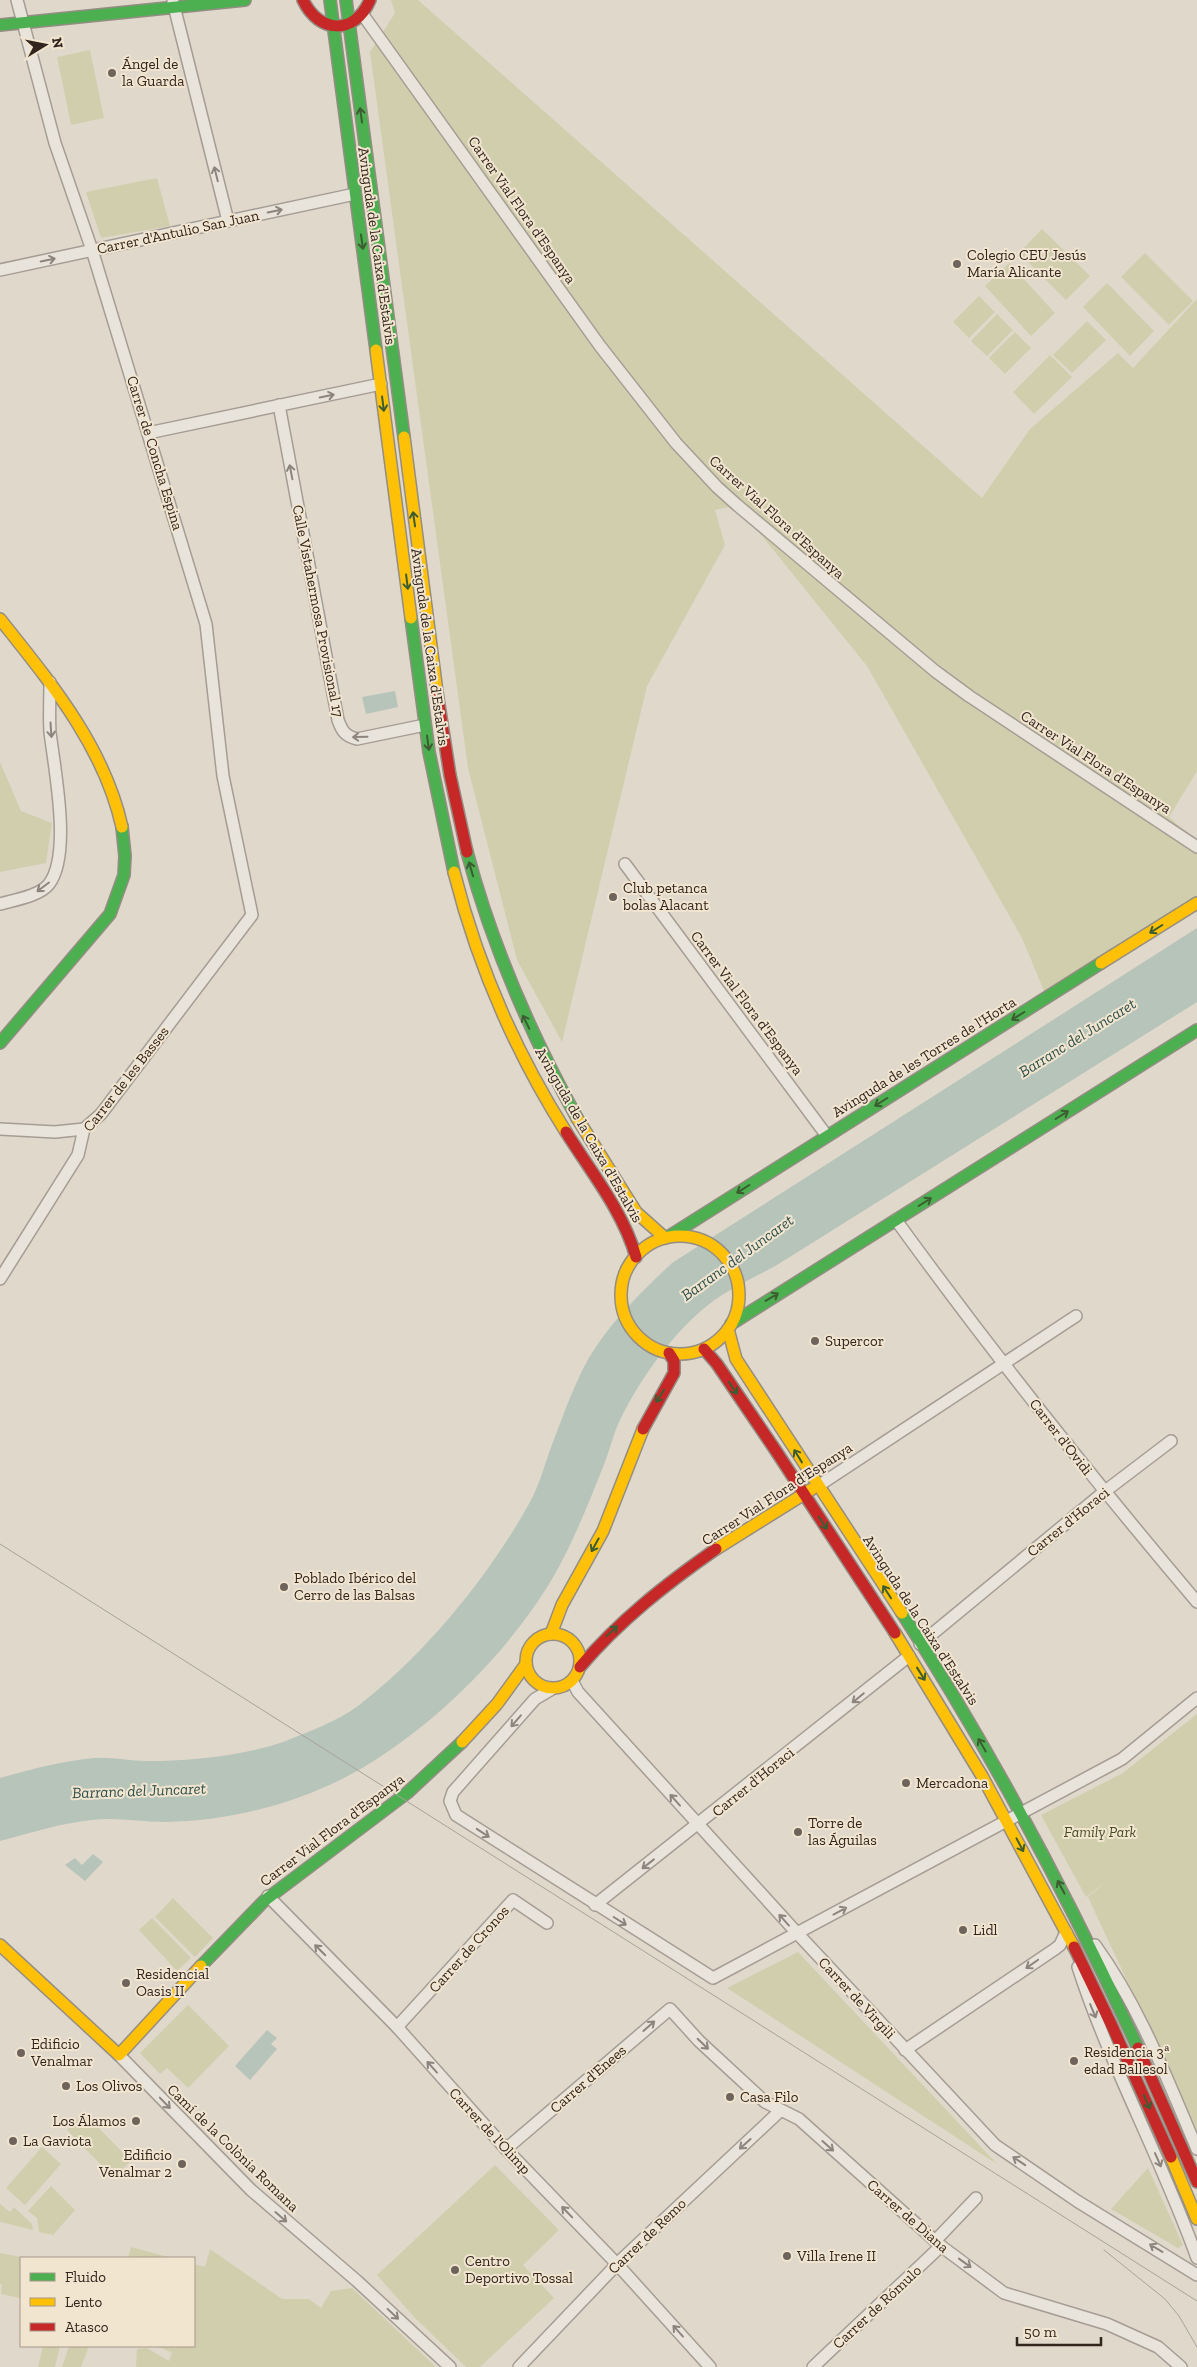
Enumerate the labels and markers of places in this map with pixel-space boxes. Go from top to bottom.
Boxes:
place label: Ángel de la Guarda [122,55,184,90]
marker: Ángel de la Guarda [106,67,118,79]
place label: Colegio CEU Jesús María Alicante [967,246,1086,281]
marker: Colegio CEU Jesús María Alicante [951,258,963,270]
place label: Club petanca bolas Alacant [622,879,709,914]
marker: Club petanca bolas Alacant [607,891,619,903]
place label: Supercor [825,1332,884,1350]
marker: Supercor [809,1335,821,1347]
place label: Poblado Ibérico del Cerro de las Balsas [294,1569,416,1604]
marker: Poblado Ibérico del Cerro de las Balsas [278,1581,290,1593]
place label: Mercadona [916,1774,988,1792]
marker: Mercadona [900,1777,912,1789]
place label: Torre de las Águilas [808,1814,877,1849]
marker: Torre de las Águilas [792,1826,804,1838]
place label: Lidl [973,1921,998,1939]
marker: Lidl [957,1924,969,1936]
place label: Residencial Oasis II [136,1965,209,2000]
marker: Residencial Oasis II [120,1977,132,1989]
place label: Edificio Venalmar [30,2035,93,2070]
place label: Residencia 3ª edad Ballesol [1084,2043,1170,2078]
marker: Edificio Venalmar [15,2047,27,2059]
marker: Residencia 3ª edad Ballesol [1068,2055,1080,2067]
place label: Los Olivos [76,2077,142,2095]
marker: Los Olivos [60,2080,72,2092]
place label: Casa Filo [740,2088,799,2106]
marker: Casa Filo [724,2091,736,2103]
place label: Los Álamos [52,2112,126,2130]
marker: Los Álamos [130,2115,142,2127]
place label: La Gaviota [23,2132,91,2150]
marker: La Gaviota [7,2135,19,2147]
place label: Edificio Venalmar 2 [98,2146,172,2181]
marker: Edificio Venalmar 2 [176,2158,188,2170]
place label: Villa Irene II [796,2247,876,2265]
marker: Villa Irene II [781,2250,793,2262]
place label: Centro Deportivo Tossal [465,2252,573,2287]
marker: Centro Deportivo Tossal [449,2264,461,2276]

